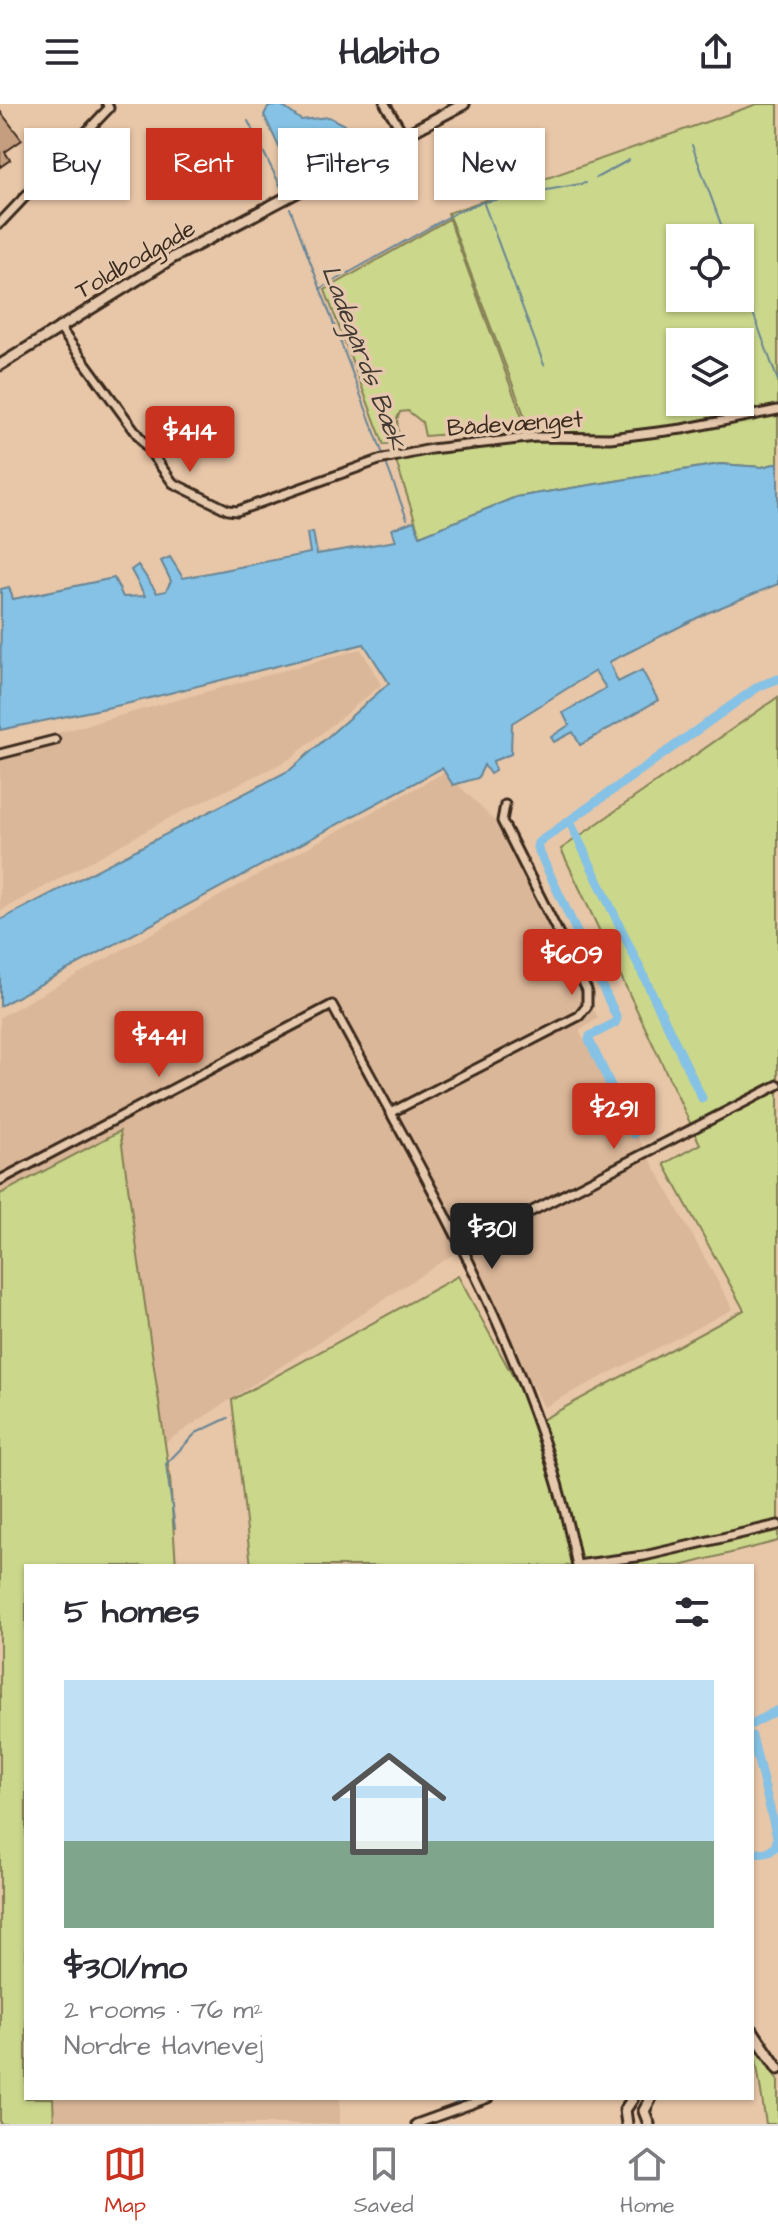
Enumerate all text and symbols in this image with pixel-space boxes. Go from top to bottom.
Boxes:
text: Habito [339,27,439,78]
icon: menu [40,30,84,74]
icon: share [694,30,738,74]
chip: Buy [24,128,130,200]
chip: Rent [146,128,262,200]
chip: Filters [278,128,418,200]
chip: New [434,128,545,200]
street label: Toldbodgade [69,212,202,309]
map controls [666,224,754,416]
button: locate [666,224,754,312]
water label: Ladegårds Bæk [311,260,416,456]
button: layers [666,328,754,416]
street label: Bådevænget [446,402,585,447]
pin: $414 [143,406,237,474]
text: $414 [163,414,217,450]
pin: $609 [525,929,619,997]
text: $609 [541,937,603,973]
pin: $441 [112,1011,206,1079]
text: $441 [132,1019,186,1055]
pin: $291 [567,1083,661,1151]
text: $291 [590,1091,638,1127]
pin: $301 [445,1203,539,1271]
text: $301 [468,1211,516,1247]
text: 5 homes [64,1588,200,1636]
icon: filters [670,1590,714,1634]
icon: home [317,1732,461,1876]
text: $301/mo [64,1944,187,1992]
text: 2 rooms · 76 m² [64,1992,263,2028]
text: Nordre Havnevej [64,2028,263,2064]
tab: Map [103,2142,147,2221]
tab: Saved [354,2142,414,2221]
tab: Home [620,2142,675,2221]

